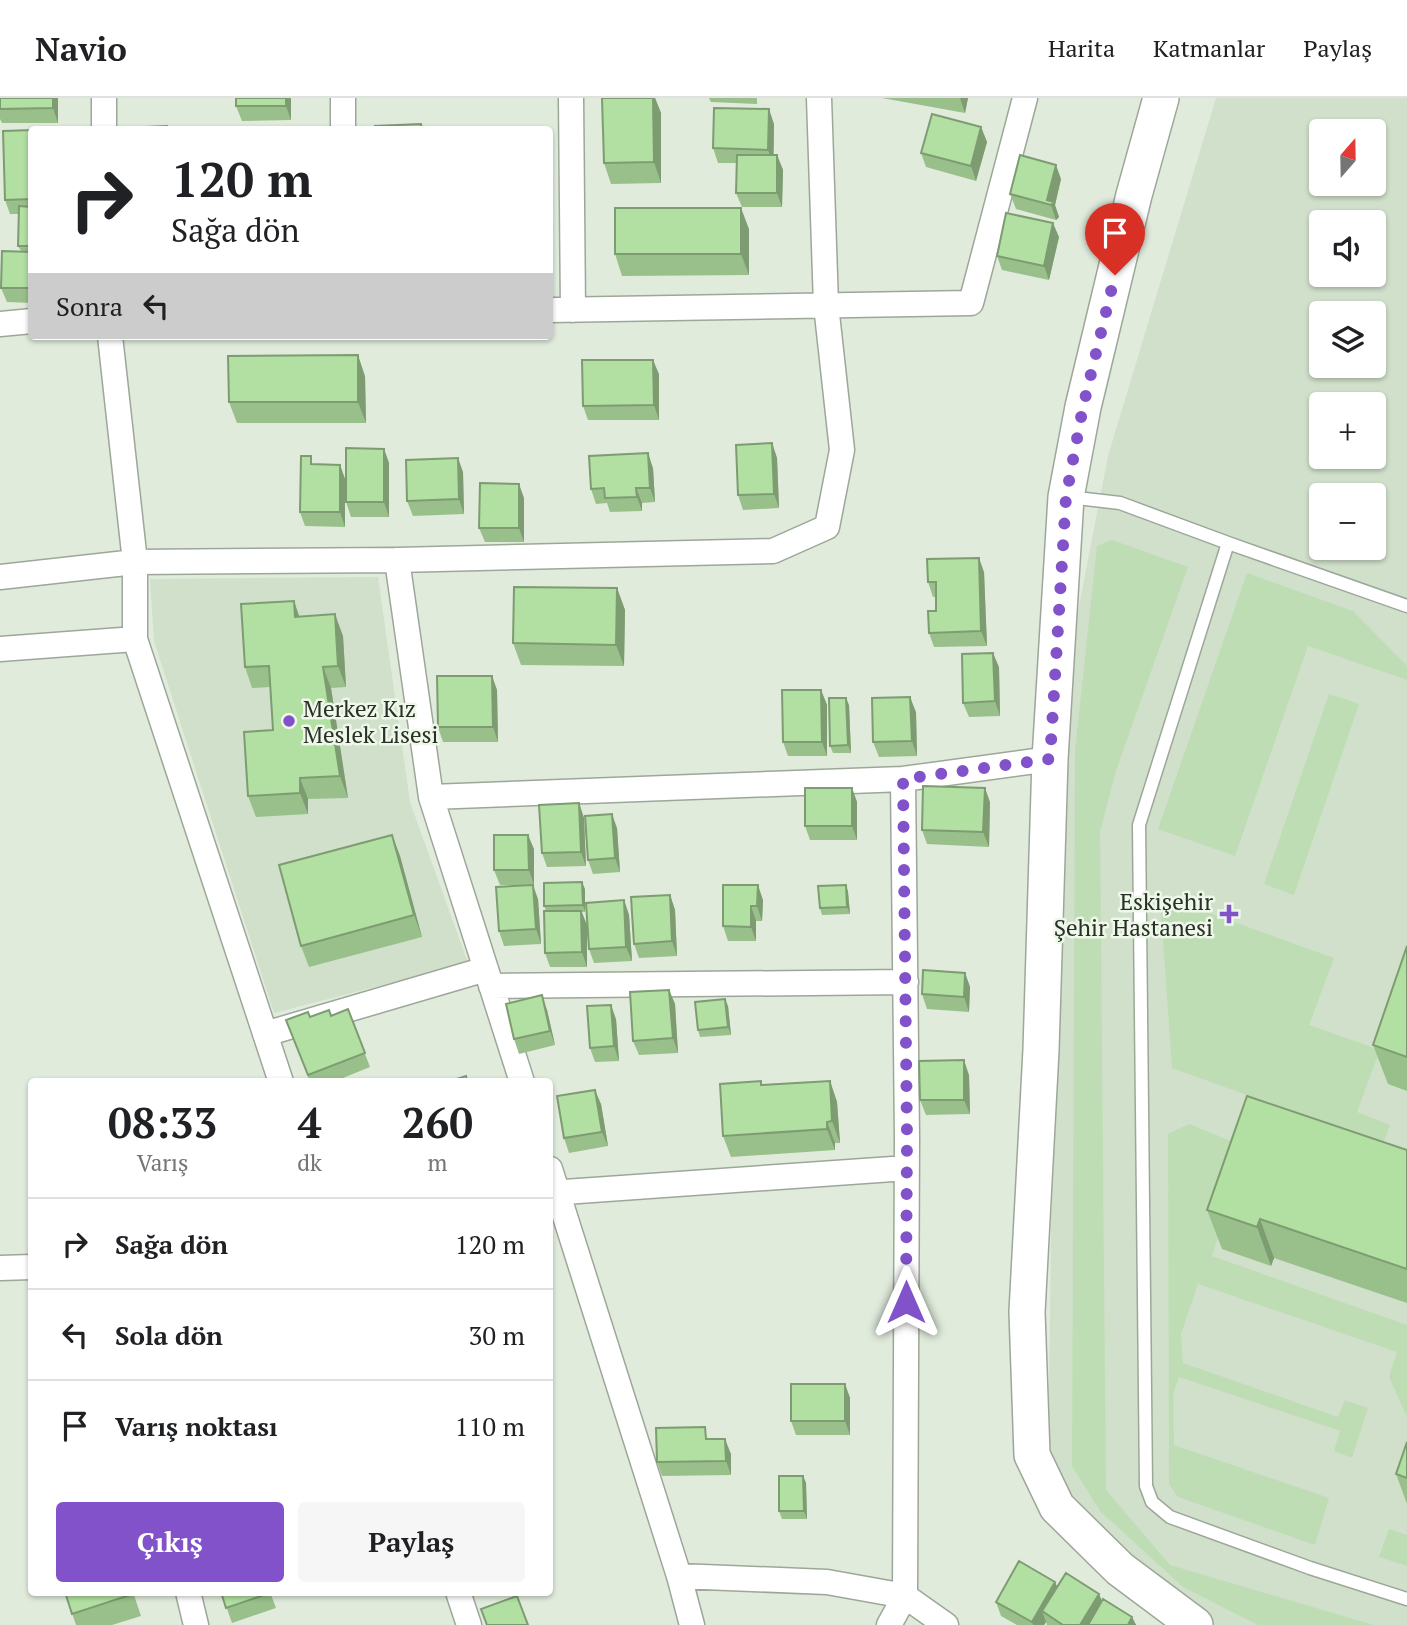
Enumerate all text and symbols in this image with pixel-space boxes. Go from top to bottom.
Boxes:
text: Navio [35,27,127,70]
text: Harita [1048,32,1115,64]
text: Katmanlar [1153,32,1265,64]
text: Paylaş [1303,32,1372,64]
north arrow [1309,119,1386,196]
map controls [1309,119,1386,560]
text: 120 m [171,146,313,211]
icon: right [56,154,147,245]
pin [1085,203,1145,275]
text: Sağa dön [171,209,300,251]
button: sound [1309,210,1386,287]
icon: arrive [1096,214,1134,252]
icon: left [137,287,175,325]
text: Sonra [56,289,123,323]
button: layers [1309,301,1386,378]
button: + [1309,392,1386,469]
button: − [1309,483,1386,560]
place label: Merkez Kız Meslek Lisesi [303,693,438,750]
marker: Merkez Kız Meslek Lisesi [281,713,297,729]
place label: Eskişehir Şehir Hastanesi [1054,886,1213,943]
marker: Eskişehir Şehir Hastanesi [1219,904,1239,924]
text: 08:33 [108,1094,217,1150]
text: 4 [298,1094,321,1150]
text: 260 [402,1094,473,1150]
text: Varış [137,1147,188,1178]
text: dk [297,1147,322,1178]
text: m [428,1147,447,1178]
icon: right [56,1225,94,1263]
text: Sağa dön [115,1227,228,1261]
text: 120 m [455,1227,525,1261]
position arrow [869,1265,943,1339]
icon: left [56,1316,94,1354]
text: Sola dön [115,1318,223,1352]
text: 30 m [469,1318,525,1352]
icon: arrive [56,1407,94,1445]
text: Varış noktası [115,1409,278,1443]
text: 110 m [455,1409,525,1443]
button: Çıkış [56,1502,284,1582]
button: Paylaş [298,1502,525,1582]

